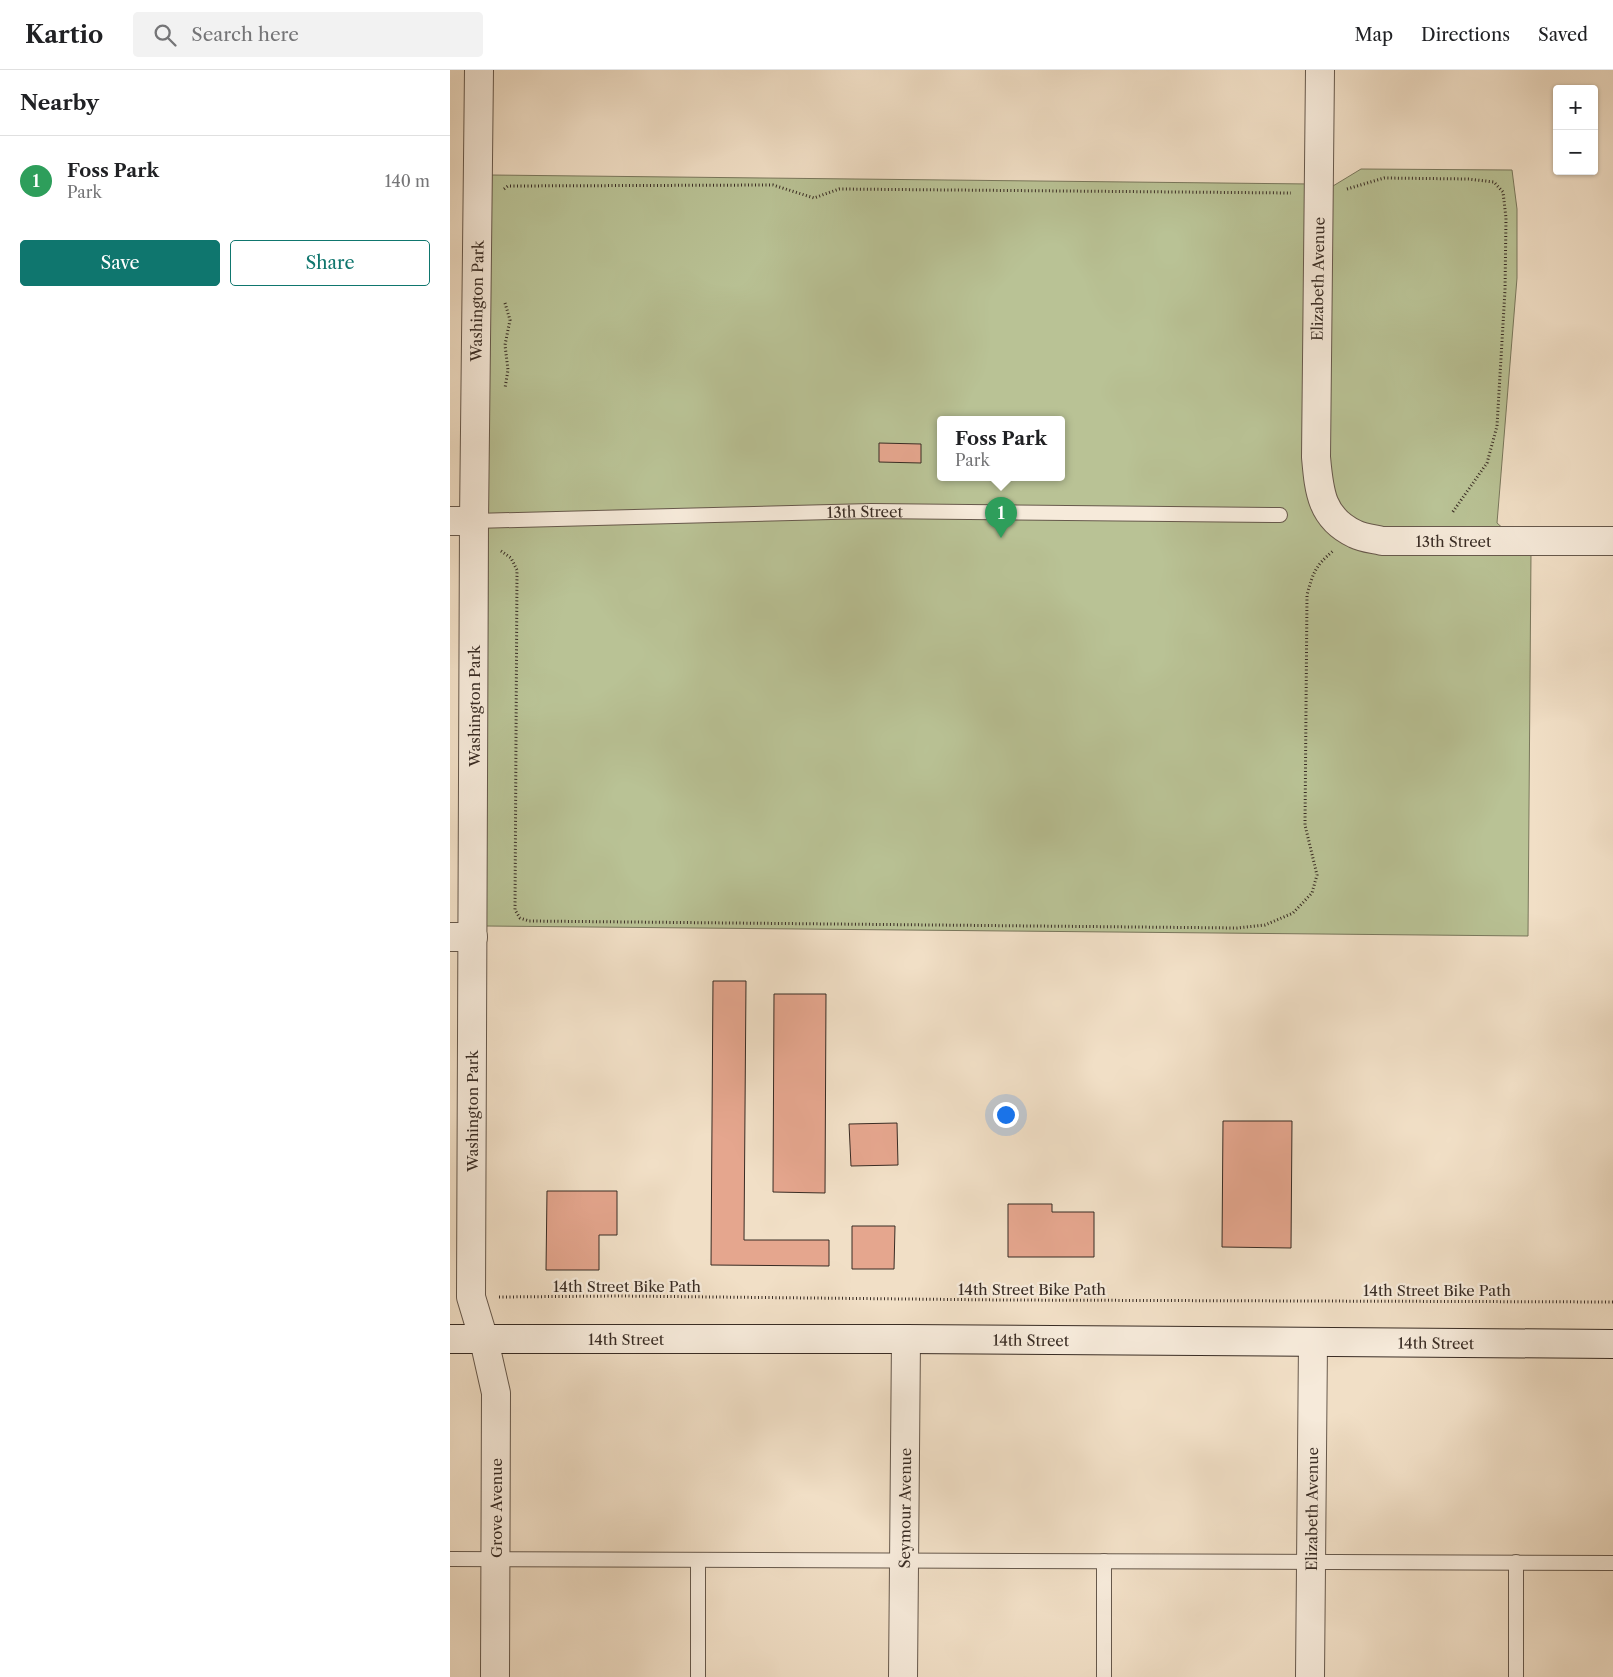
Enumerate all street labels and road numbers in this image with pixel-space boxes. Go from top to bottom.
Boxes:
street label: Elizabeth Avenue [1307,217,1329,341]
street label: Washington Park [466,239,488,363]
street label: 13th Street [827,501,904,522]
street label: 13th Street [1415,532,1492,551]
street label: Washington Park [465,644,484,768]
street label: Washington Park [463,1049,482,1173]
street label: 14th Street Bike Path [553,1277,702,1296]
street label: 14th Street Bike Path [958,1280,1107,1299]
street label: 14th Street Bike Path [1363,1281,1512,1300]
street label: 14th Street [588,1330,665,1349]
street label: 14th Street [993,1330,1070,1350]
street label: 14th Street [1398,1333,1475,1353]
street label: Elizabeth Avenue [1301,1447,1322,1571]
street label: Seymour Avenue [894,1448,915,1568]
street label: Grove Avenue [487,1458,506,1558]

